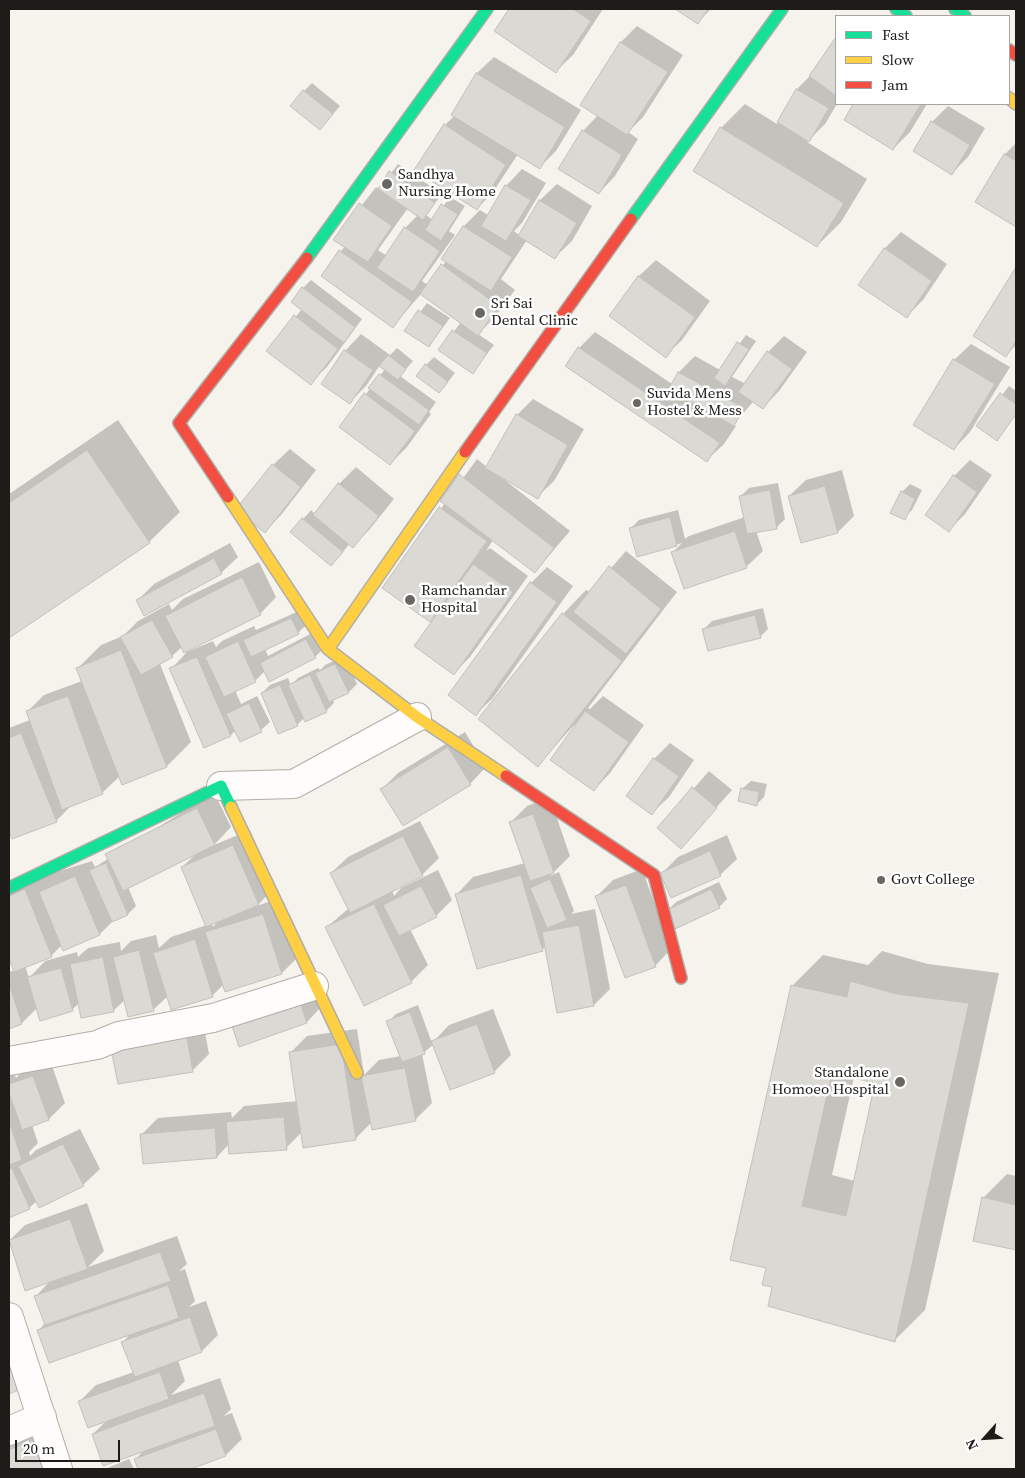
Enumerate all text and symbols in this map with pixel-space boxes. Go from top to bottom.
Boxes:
legend [835,15,1010,105]
text: Fast [882,24,909,45]
text: Slow [882,49,914,70]
text: Jam [882,74,908,95]
place label: Sandhya Nursing Home [398,166,496,201]
marker: Sandhya Nursing Home [380,177,394,191]
place label: Sri Sai Dental Clinic [491,295,578,330]
marker: Sri Sai Dental Clinic [473,306,487,320]
place label: Suvida Mens Hostel & Mess [647,385,742,420]
marker: Suvida Mens Hostel & Mess [631,397,643,409]
place label: Ramchandar Hospital [421,582,507,617]
marker: Ramchandar Hospital [403,593,417,607]
place label: Govt College [891,871,975,889]
marker: Govt College [875,874,887,886]
place label: Standalone Homoeo Hospital [772,1064,889,1099]
marker: Standalone Homoeo Hospital [893,1075,907,1089]
north arrow [960,1413,1010,1463]
scale bar [18,1430,122,1462]
text: N [960,1436,983,1454]
text: 20 m [23,1438,55,1459]

